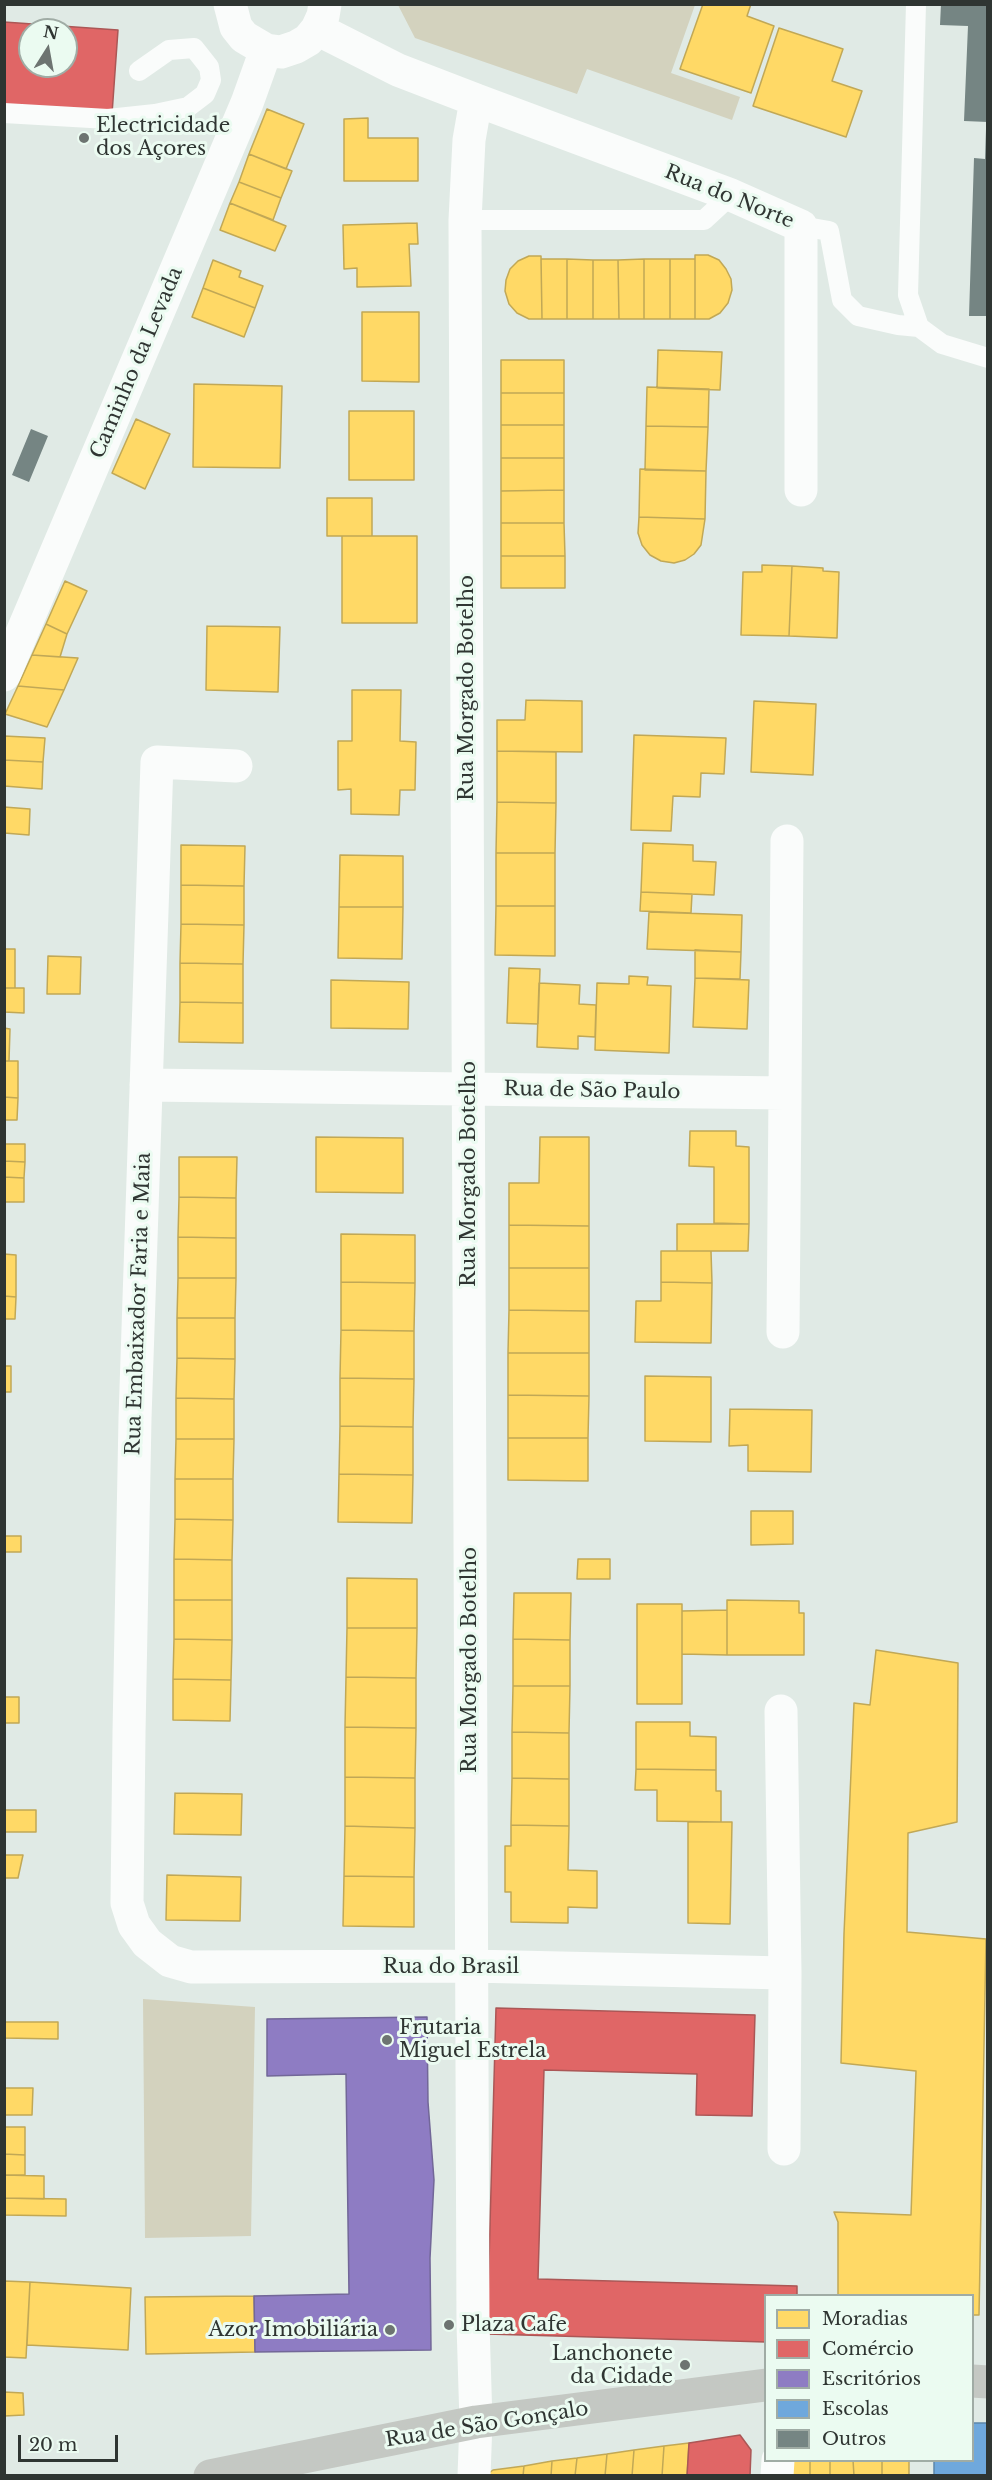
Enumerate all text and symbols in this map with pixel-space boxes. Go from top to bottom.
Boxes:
north arrow [18,18,78,78]
text: N [42,21,60,44]
place label: Electricidade dos Açores [96,114,230,161]
marker: Electricidade dos Açores [77,131,91,145]
street label: Rua do Norte [661,160,797,234]
street label: Caminho da Levada [86,264,188,462]
street label: Rua Morgado Botelho [455,575,479,801]
street label: Rua Morgado Botelho [457,1061,481,1287]
street label: Rua de São Paulo [503,1077,681,1105]
street label: Rua Embaixador Faria e Maia [122,1152,156,1456]
street label: Rua Morgado Botelho [458,1547,482,1773]
street label: Rua do Brasil [383,1955,519,1979]
place label: Frutaria Miguel Estrela [399,2016,546,2063]
marker: Frutaria Miguel Estrela [380,2033,394,2047]
legend [764,2294,974,2462]
text: Moradias [822,2308,908,2330]
place label: Plaza Cafe [461,2313,567,2337]
place label: Azor Imobiliária [208,2318,378,2342]
marker: Plaza Cafe [442,2318,456,2332]
marker: Azor Imobiliária [383,2323,397,2337]
text: Comércio [822,2338,914,2360]
place label: Lanchonete da Cidade [552,2342,673,2389]
marker: Lanchonete da Cidade [678,2358,692,2372]
text: Escritórios [822,2368,921,2390]
street label: Rua de São Gonçalo [384,2397,590,2453]
text: Escolas [822,2398,889,2420]
scale bar [21,2423,122,2461]
text: Outros [822,2428,886,2450]
text: 20 m [29,2434,77,2456]

